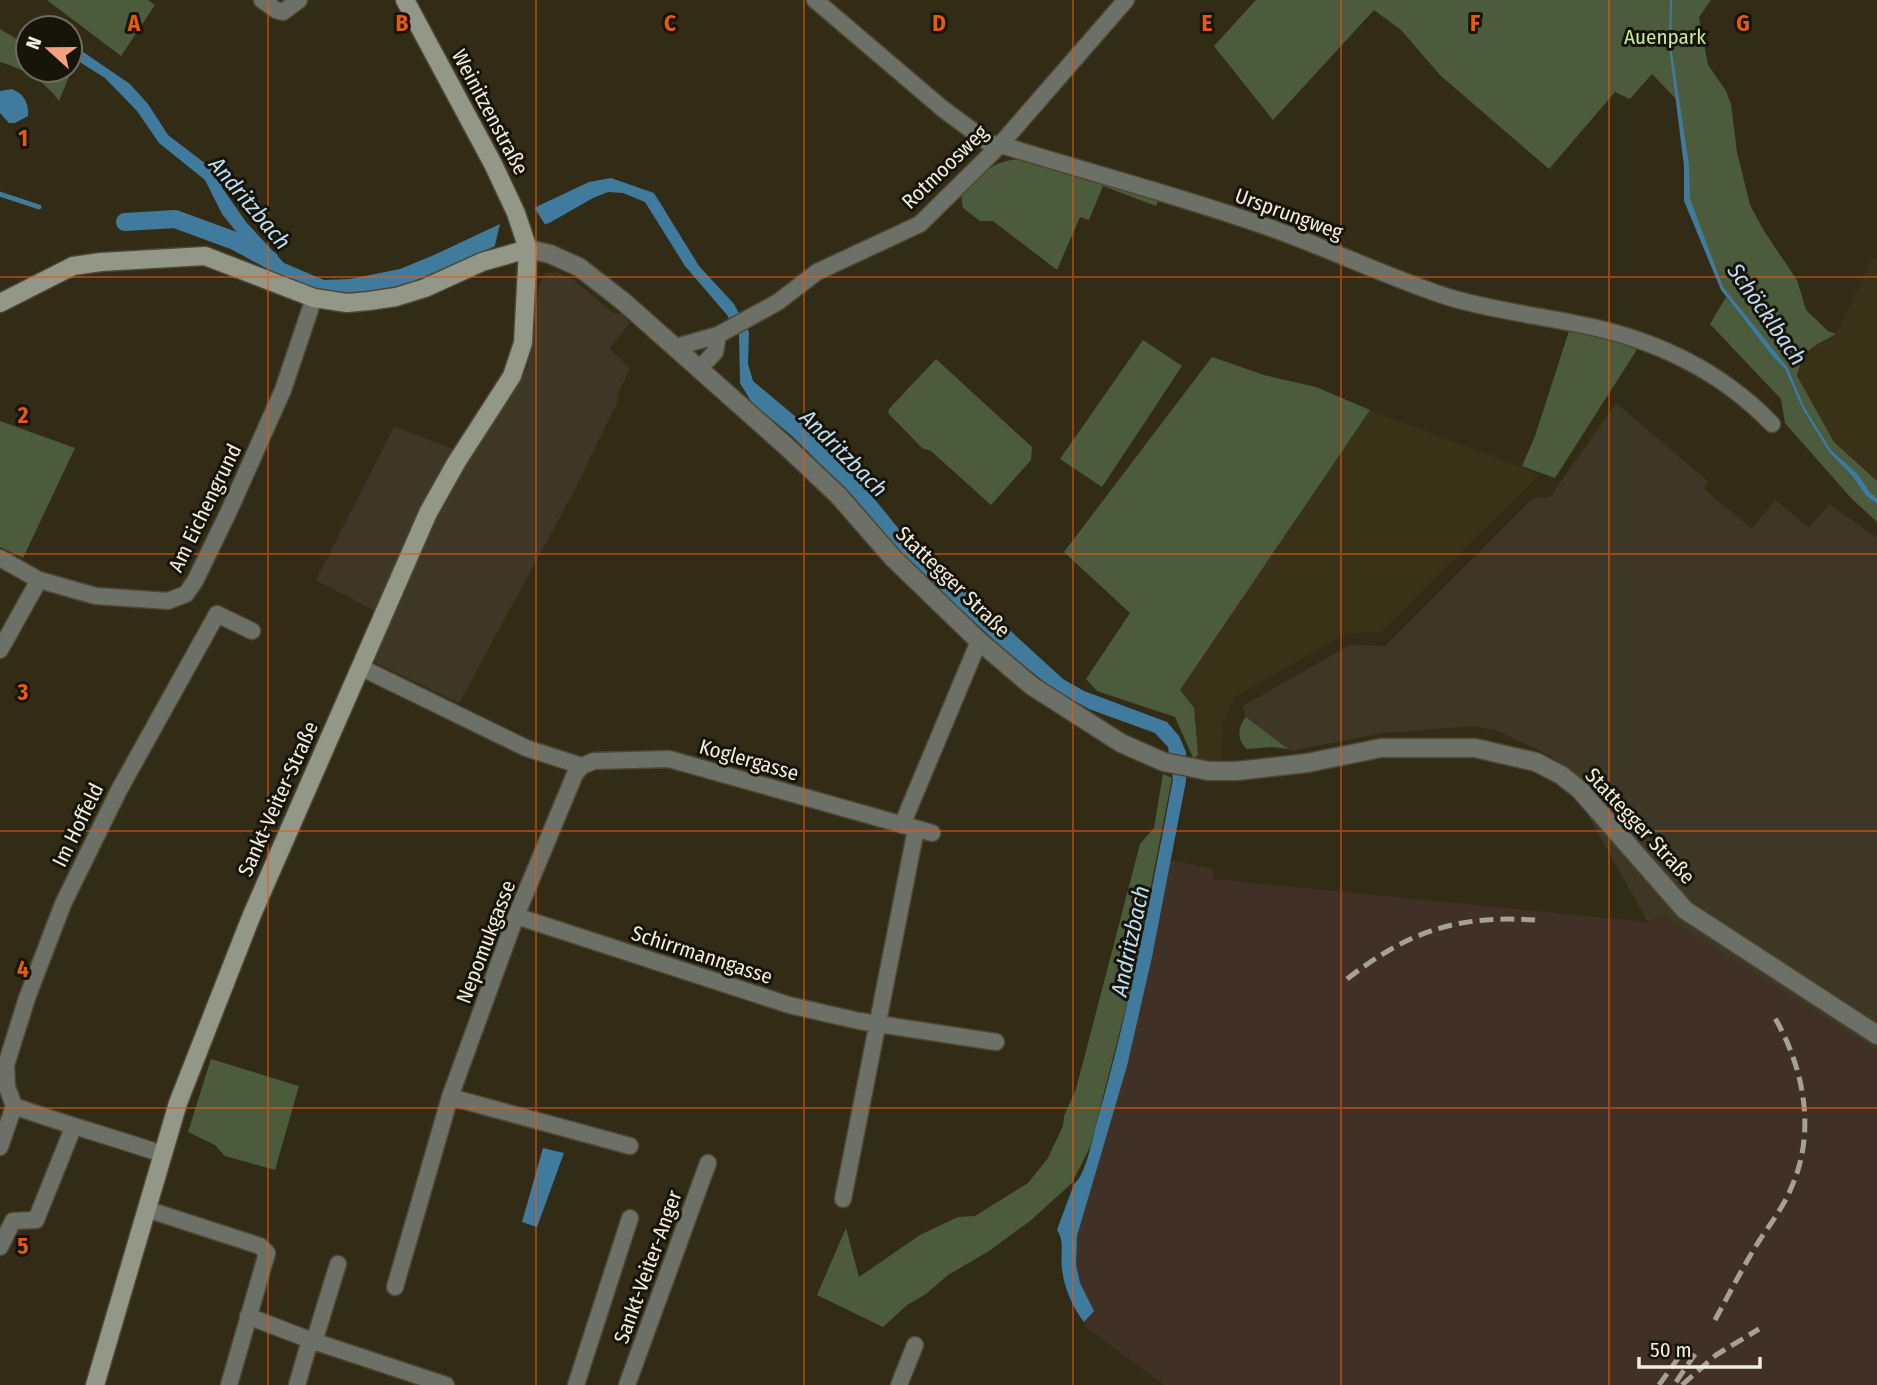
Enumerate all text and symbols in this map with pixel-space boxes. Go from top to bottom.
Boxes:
text: A [127,9,141,37]
text: B [396,9,409,37]
text: C [664,9,676,37]
text: D [932,9,946,37]
text: E [1202,9,1213,37]
text: F [1470,9,1480,37]
text: G [1736,9,1750,37]
north arrow [14,14,84,84]
park label: Auenpark [1624,24,1706,50]
text: N [21,34,46,53]
street label: Weinitzenstraße [446,45,534,179]
street label: Rotmoosweg [896,119,994,215]
text: 1 [18,124,28,152]
water label: Andritzbach [203,150,297,255]
street label: Ursprungweg [1232,182,1347,246]
water label: Schöcklbach [1721,257,1812,370]
text: 2 [17,401,29,429]
water label: Andritzbach [794,403,894,503]
street label: Am Eichengrund [163,440,247,576]
street label: Stattegger Straße [890,521,1016,643]
text: 3 [17,678,29,706]
street label: Sankt-Veiter-Straße [232,717,324,881]
street label: Koglergasse [696,733,802,787]
street label: Stattegger Straße [1580,763,1700,889]
street label: Im Hoffeld [47,779,109,871]
street label: Nepomukgasse [451,877,521,1007]
water label: Andritzbach [1104,883,1155,1000]
street label: Schirrmanngasse [628,920,776,990]
text: 4 [17,955,29,983]
street label: Sankt-Veiter-Anger [608,1186,688,1347]
text: 5 [17,1232,29,1260]
scale bar [1639,1326,1760,1370]
text: 50 m [1650,1337,1692,1363]

